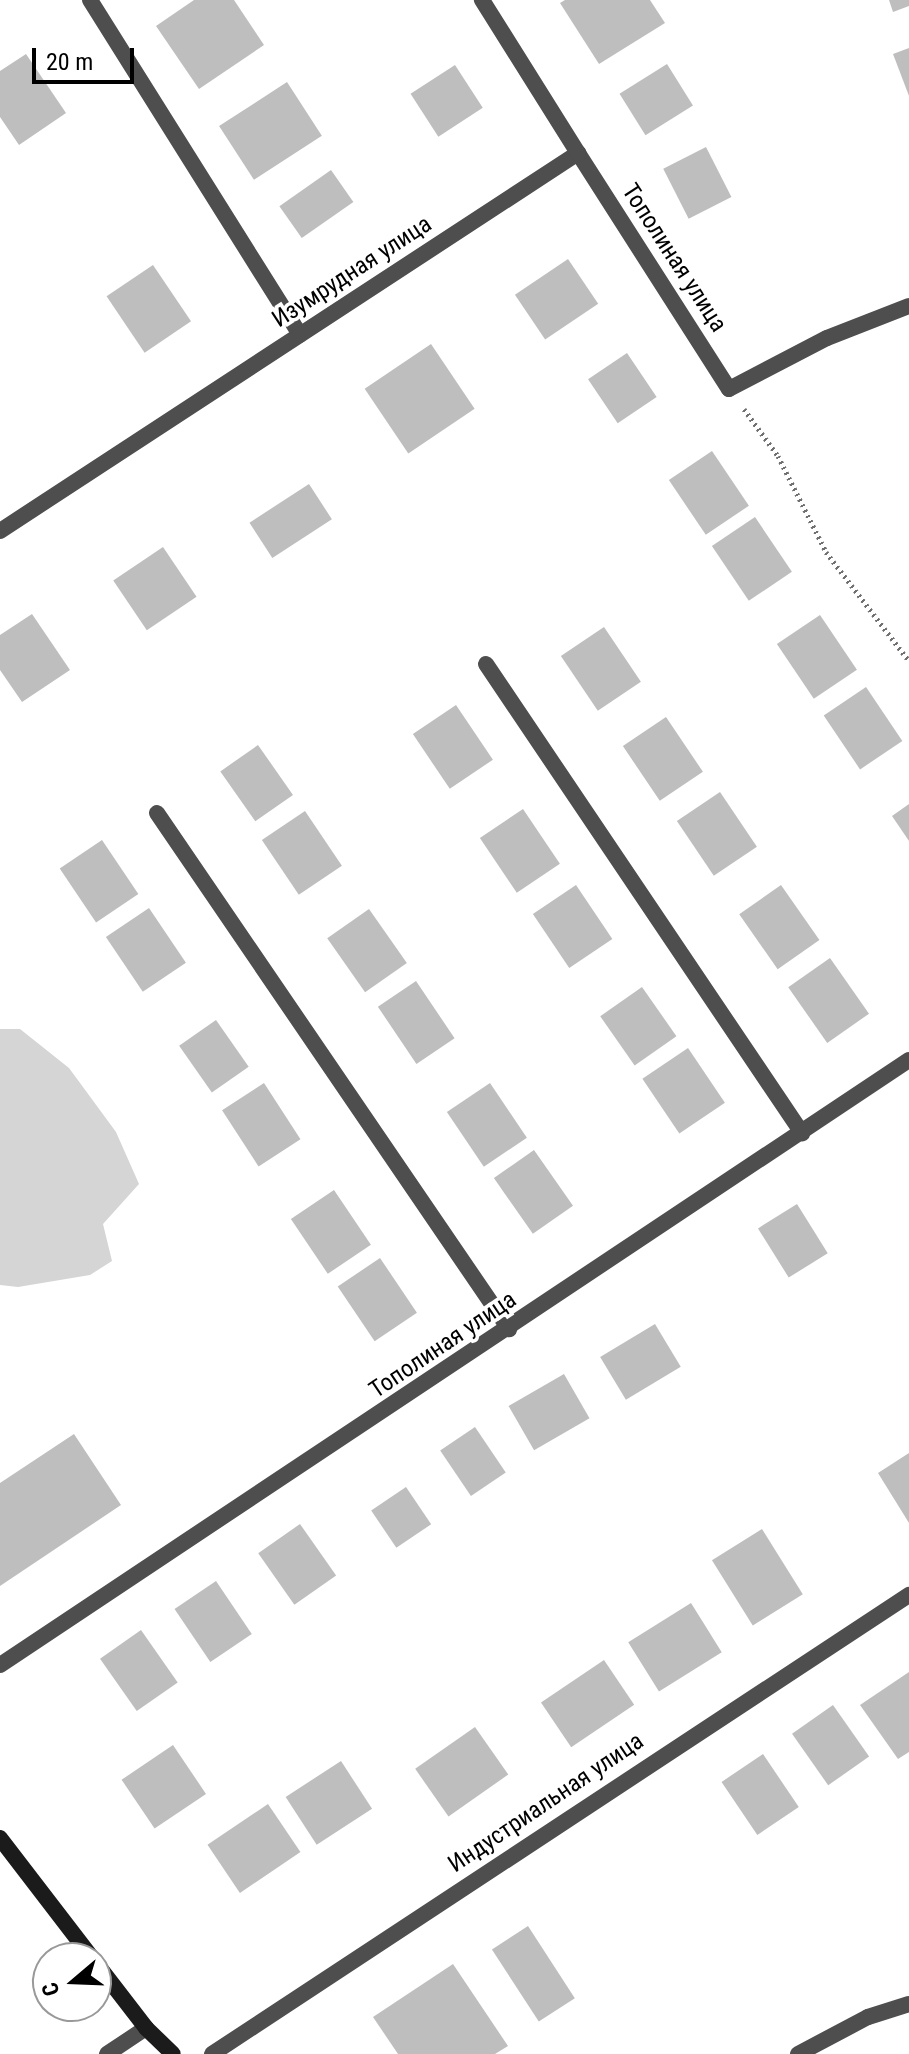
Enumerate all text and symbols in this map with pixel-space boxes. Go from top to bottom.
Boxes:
scale bar [36,32,138,82]
text: 20 m [46,48,93,76]
street label: Тополиная улица [615,179,733,337]
street label: Изумрудная улица [267,210,437,334]
street label: Тополиная улица [364,1285,522,1405]
street label: Индустриальная улица [443,1727,649,1879]
north arrow [32,1942,112,2022]
text: С [37,1979,65,1999]

